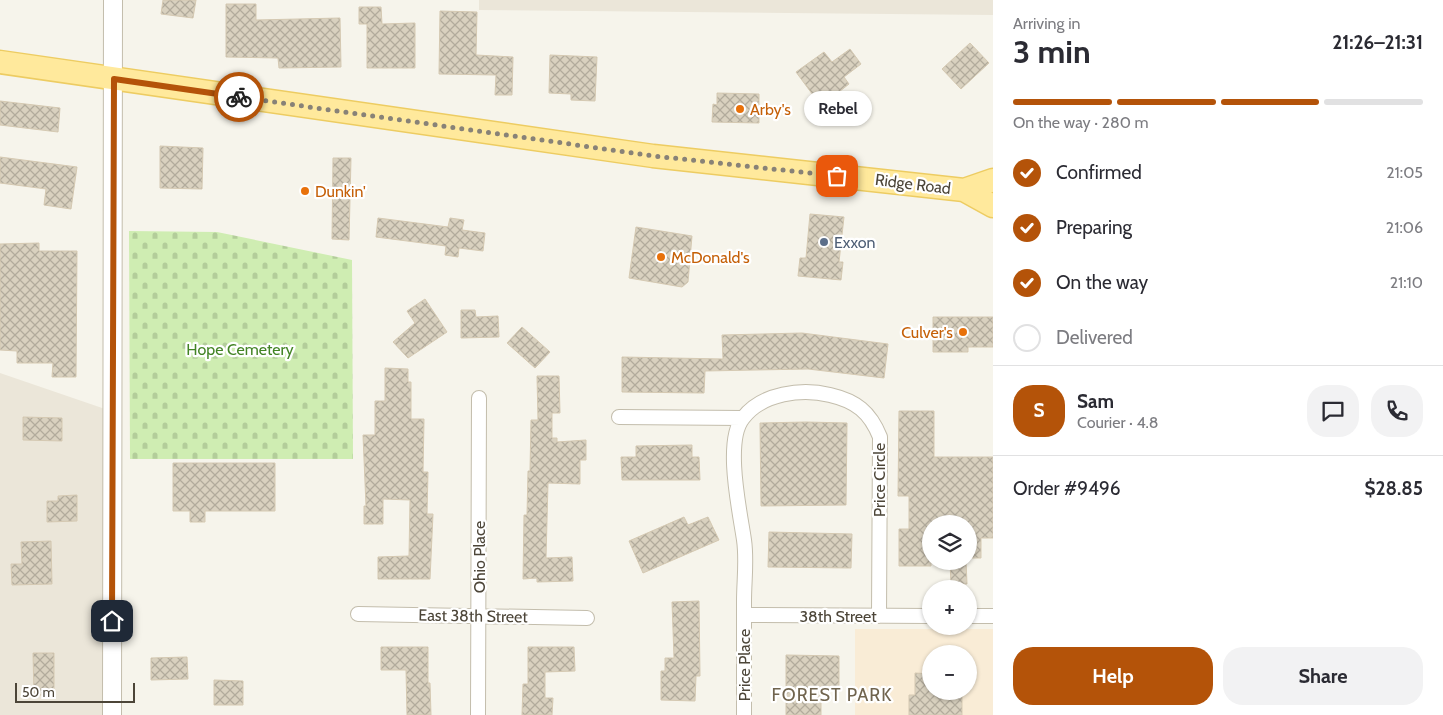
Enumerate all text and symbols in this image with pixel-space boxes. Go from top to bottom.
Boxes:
text: Arriving in [1013,14,1080,33]
text: 21:26–21:31 [1332,31,1423,54]
text: 3 min [1013,32,1091,71]
courier [214,72,264,122]
icon: bike [225,83,253,111]
callout: Rebel [803,91,871,126]
text: Rebel [818,99,858,118]
place label: Arby's [750,100,791,119]
marker: Arby's [734,103,746,115]
text: On the way · 280 m [1013,113,1148,132]
pin [816,155,858,197]
icon: check [1013,159,1041,187]
text: Confirmed [1056,161,1142,184]
icon: bag [823,162,851,190]
text: 21:05 [1386,163,1423,182]
street label: Ridge Road [874,170,952,198]
place label: Dunkin' [315,182,366,201]
marker: Dunkin' [299,185,311,197]
icon: check [1013,214,1041,242]
text: Preparing [1056,216,1132,239]
text: 21:06 [1386,218,1423,237]
place label: Exxon [834,233,876,252]
marker: Exxon [818,236,830,248]
place label: McDonald's [671,248,750,267]
marker: McDonald's [655,251,667,263]
icon: check [1013,269,1041,297]
text: On the way [1056,271,1148,294]
text: 21:10 [1390,273,1423,292]
place label: Culver's [901,323,953,342]
marker: Culver's [957,326,969,338]
text: Delivered [1056,326,1133,349]
park label: Hope Cemetery [186,340,294,359]
button: chat [1307,385,1359,437]
button: phone [1371,385,1423,437]
text: Sam [1077,390,1114,413]
text: S [1033,399,1045,422]
text: Courier · 4.8 [1077,413,1159,432]
street label: Price Circle [870,443,889,517]
text: Order #9496 [1013,477,1121,500]
text: $28.85 [1365,477,1423,500]
map controls [922,515,977,700]
button: layers [922,515,977,570]
street label: Ohio Place [470,521,489,593]
button: + [922,580,977,635]
pin [91,600,133,642]
street label: East 38th Street [418,606,528,626]
icon: home [98,607,126,635]
street label: 38th Street [799,607,877,626]
street label: Price Place [735,629,754,701]
button: − [922,645,977,700]
button: Help [1013,647,1213,705]
button: Share [1223,647,1423,705]
scale bar [15,680,135,703]
text: 50 m [22,683,55,701]
district label: FOREST PARK [772,684,892,706]

